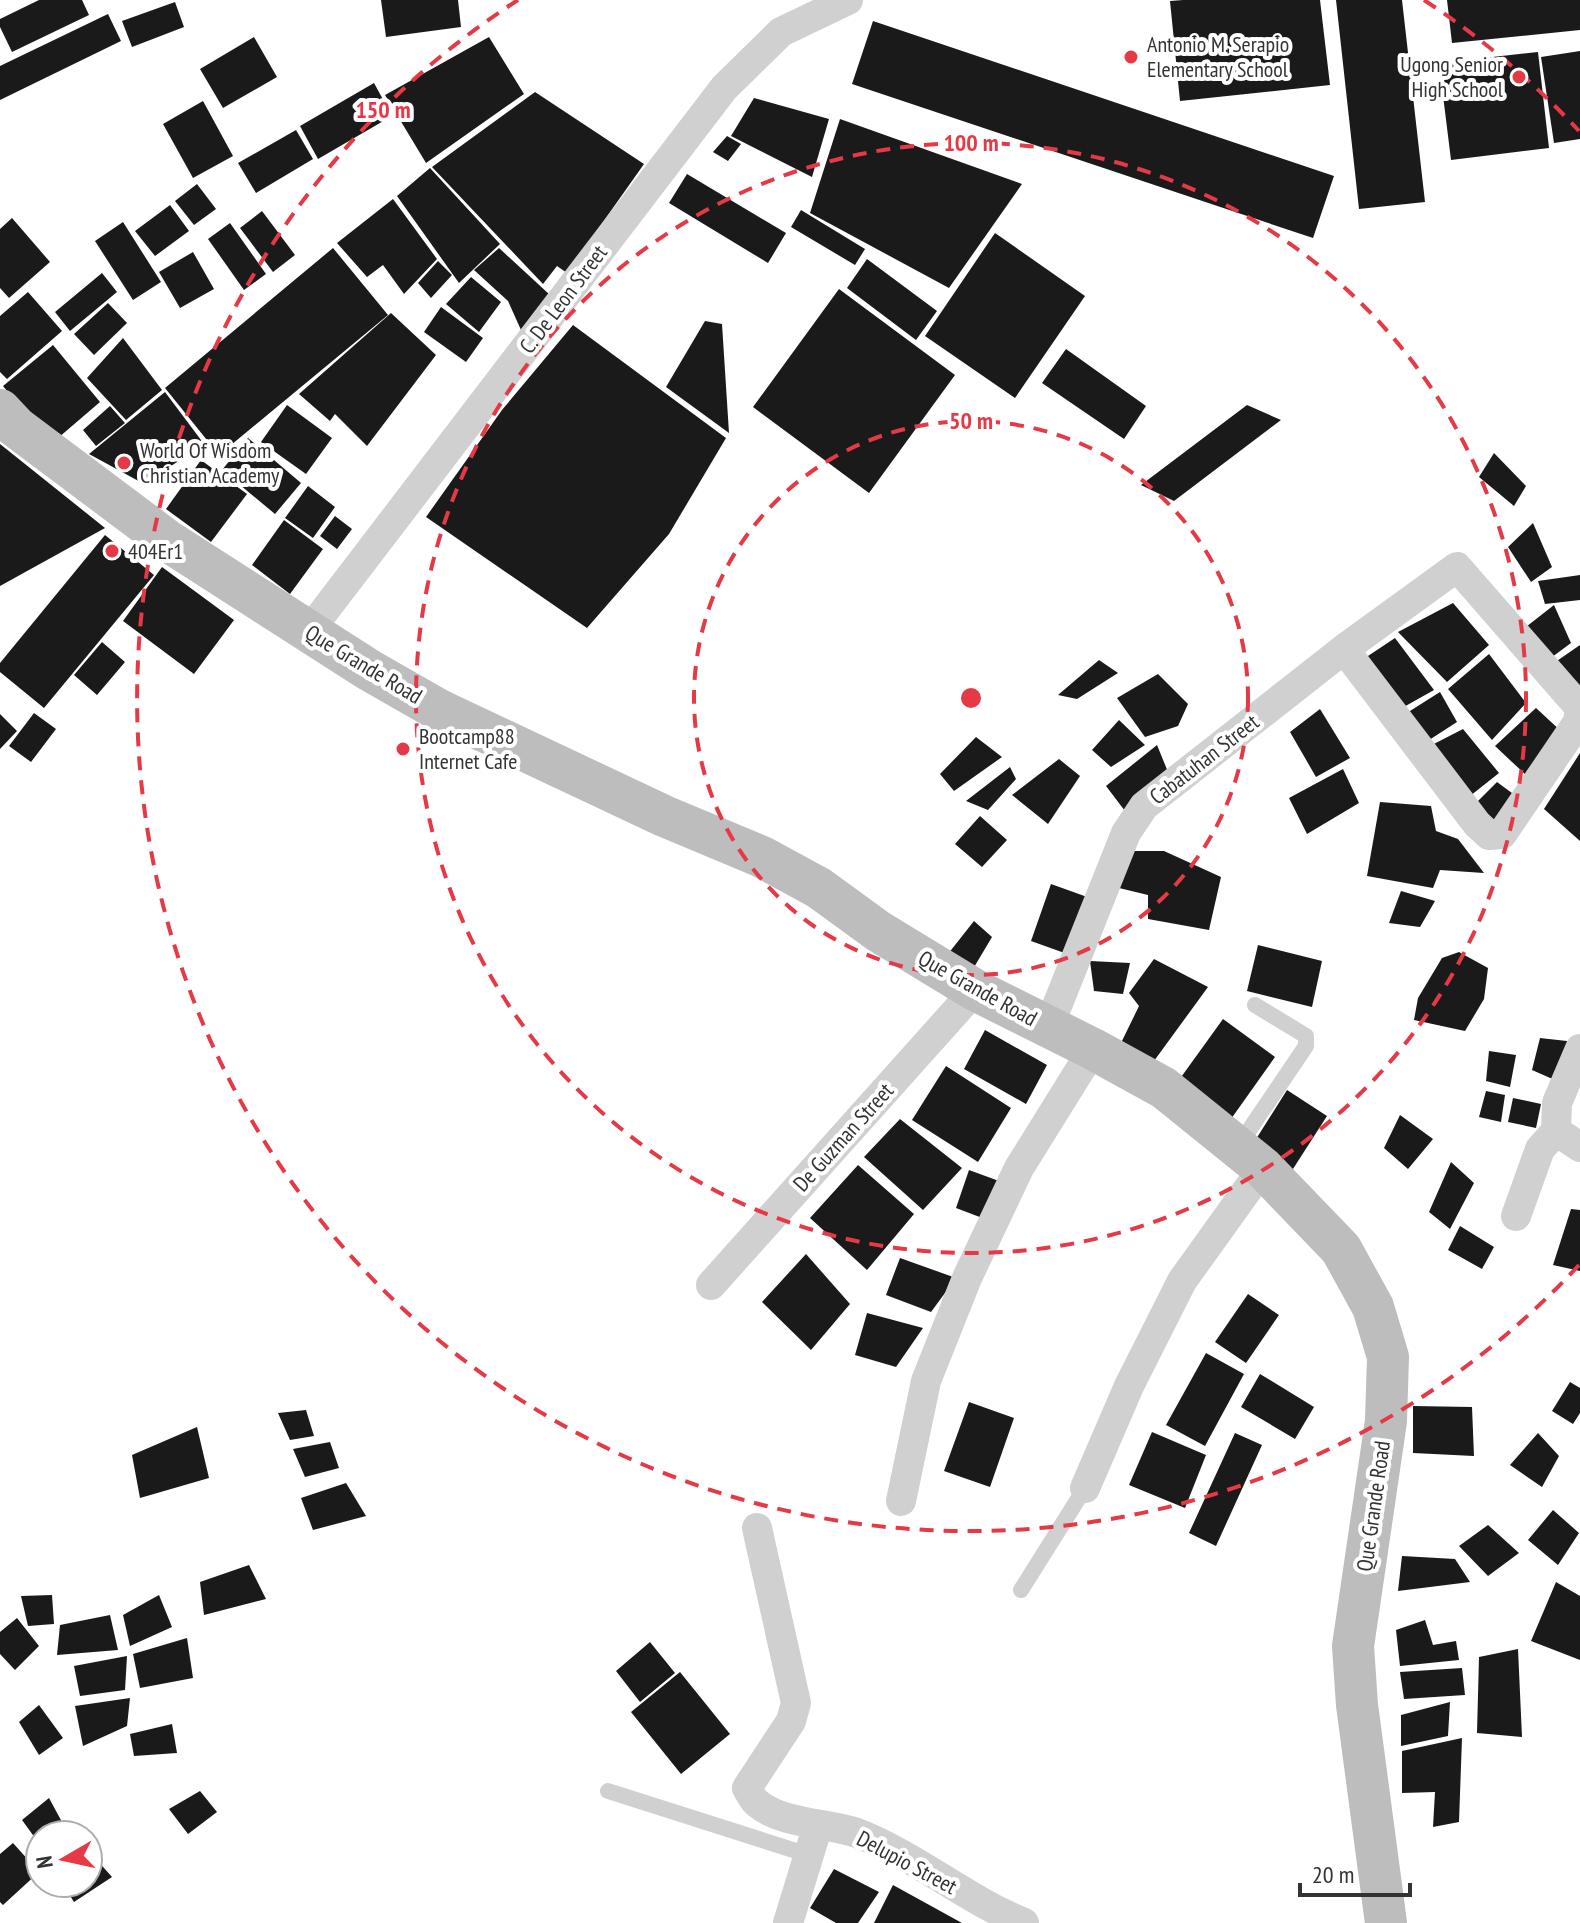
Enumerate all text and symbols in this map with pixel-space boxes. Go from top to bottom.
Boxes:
place label: Antonio M. Serapio Elementary School [1147,30,1289,83]
marker: Antonio M. Serapio Elementary School [1122,48,1140,66]
place label: Ugong Senior High School [1400,50,1504,103]
marker: Ugong Senior High School [1510,68,1528,86]
text: 150 m [355,94,411,125]
text: 100 m [943,127,999,158]
street label: C. De Leon Street [513,239,613,359]
text: 50 m [949,405,993,436]
place label: World Of Wisdom Christian Academy [140,436,280,489]
marker: World Of Wisdom Christian Academy [115,454,133,472]
place label: 404Er1 [128,537,183,565]
marker: 404Er1 [103,542,121,560]
street label: Que Grande Road [300,618,428,710]
centre of rings [957,684,985,712]
street label: Cabatuhan Street [1144,708,1264,810]
place label: Bootcamp88 Internet Cafe [419,722,517,775]
marker: Bootcamp88 Internet Cafe [394,740,412,758]
street label: Que Grande Road [914,944,1042,1032]
street label: De Guzman Street [787,1077,899,1197]
street label: Que Grande Road [1350,1439,1396,1573]
north arrow [24,1819,104,1899]
street label: Delupio Street [852,1824,962,1900]
scale bar [1300,1847,1410,1897]
text: N [29,1854,59,1870]
text: 20 m [1312,1859,1354,1890]

